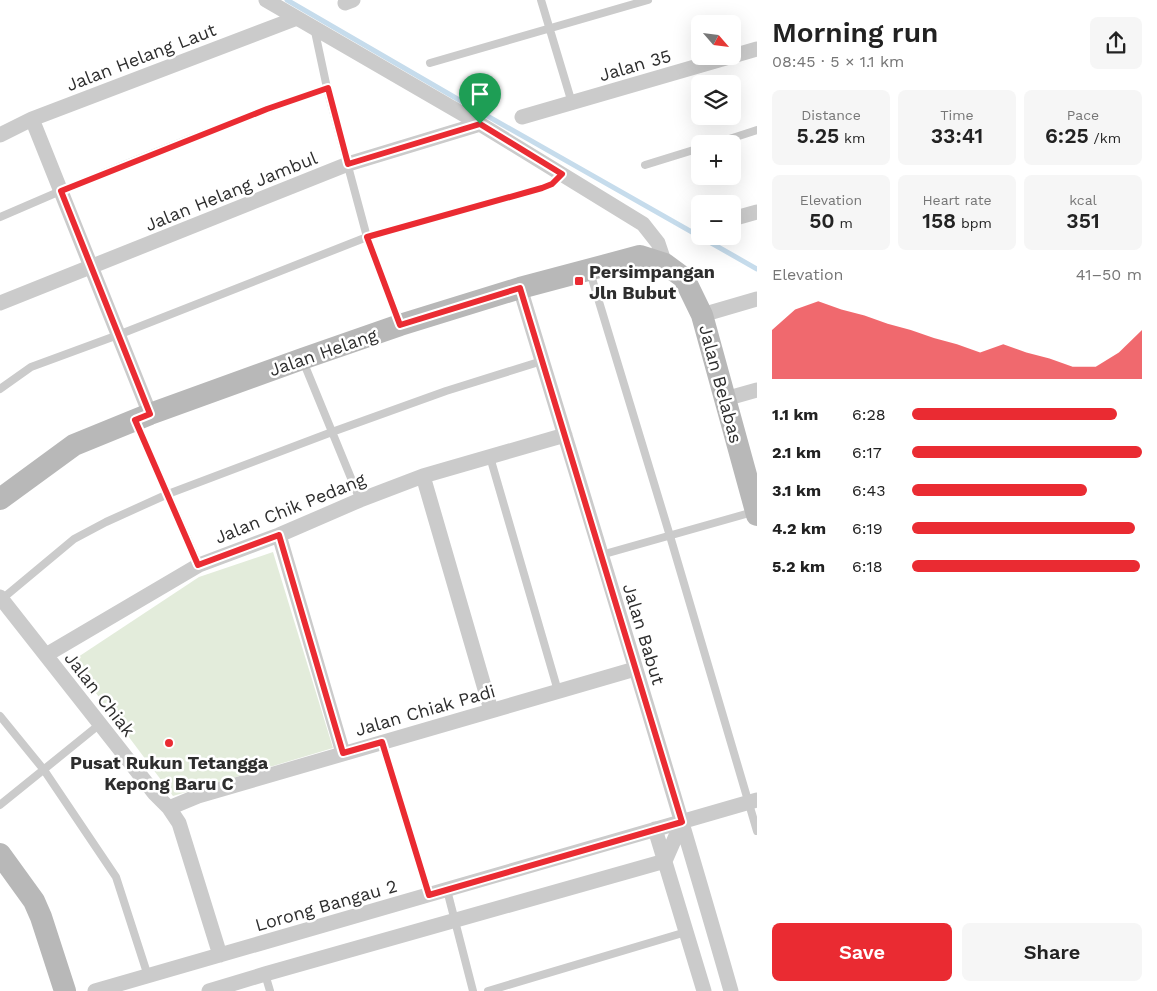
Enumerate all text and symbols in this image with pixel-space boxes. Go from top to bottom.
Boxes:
north arrow [691,15,741,65]
map controls [691,15,741,245]
text: Morning run [772,16,938,49]
button: share [1090,17,1142,69]
street label: Jalan Helang Laut [63,19,219,95]
street label: Jalan 35 [597,45,673,85]
text: 08:45 · 5 × 1.1 km [772,52,904,71]
pin [459,73,501,124]
button: layers [691,75,741,125]
icon: arrive [466,80,494,108]
text: Distance [801,107,861,123]
text: Time [940,107,974,123]
text: Pace [1067,107,1099,123]
text: 5.25 [797,123,839,148]
text: 33:41 [931,123,983,148]
text: 6:25 [1045,123,1089,148]
text: km [839,130,865,146]
text: /km [1089,130,1121,146]
button: + [691,135,741,185]
street label: Jalan Helang Jambul [142,147,321,235]
text: Elevation [800,192,862,208]
text: Heart rate [922,192,992,208]
text: kcal [1069,192,1097,208]
button: − [691,195,741,245]
text: 50 [809,208,835,233]
text: 158 [922,208,956,233]
text: 351 [1066,208,1100,233]
text: m [835,215,853,231]
text: bpm [956,215,992,231]
place label: Persimpangan Jln Bubut [589,261,715,303]
text: Elevation [772,265,843,284]
text: 41–50 m [1076,265,1142,284]
marker: Persimpangan Jln Bubut [573,275,585,287]
street label: Jalan Belabas [695,322,747,446]
street label: Jalan Helang [266,324,380,380]
text: 1.1 km [772,405,818,424]
text: 6:28 [852,405,886,424]
text: 2.1 km [772,443,821,462]
text: 6:17 [852,443,882,462]
street label: Jalan Chik Pedang [212,468,369,548]
text: 3.1 km [772,481,821,500]
text: 6:43 [852,481,886,500]
text: 4.2 km [772,519,826,538]
text: 6:19 [852,519,883,538]
text: 5.2 km [772,557,825,576]
text: 6:18 [852,557,883,576]
street label: Jalan Babut [619,581,670,688]
street label: Jalan Chiak [60,647,140,741]
street label: Jalan Chiak Padi [353,680,497,740]
marker: Pusat Rukun Tetangga Kepong Baru C [163,737,175,749]
place label: Pusat Rukun Tetangga Kepong Baru C [70,752,269,794]
street label: Lorong Bangau 2 [253,875,399,935]
button: Save [772,923,952,981]
button: Share [962,923,1142,981]

